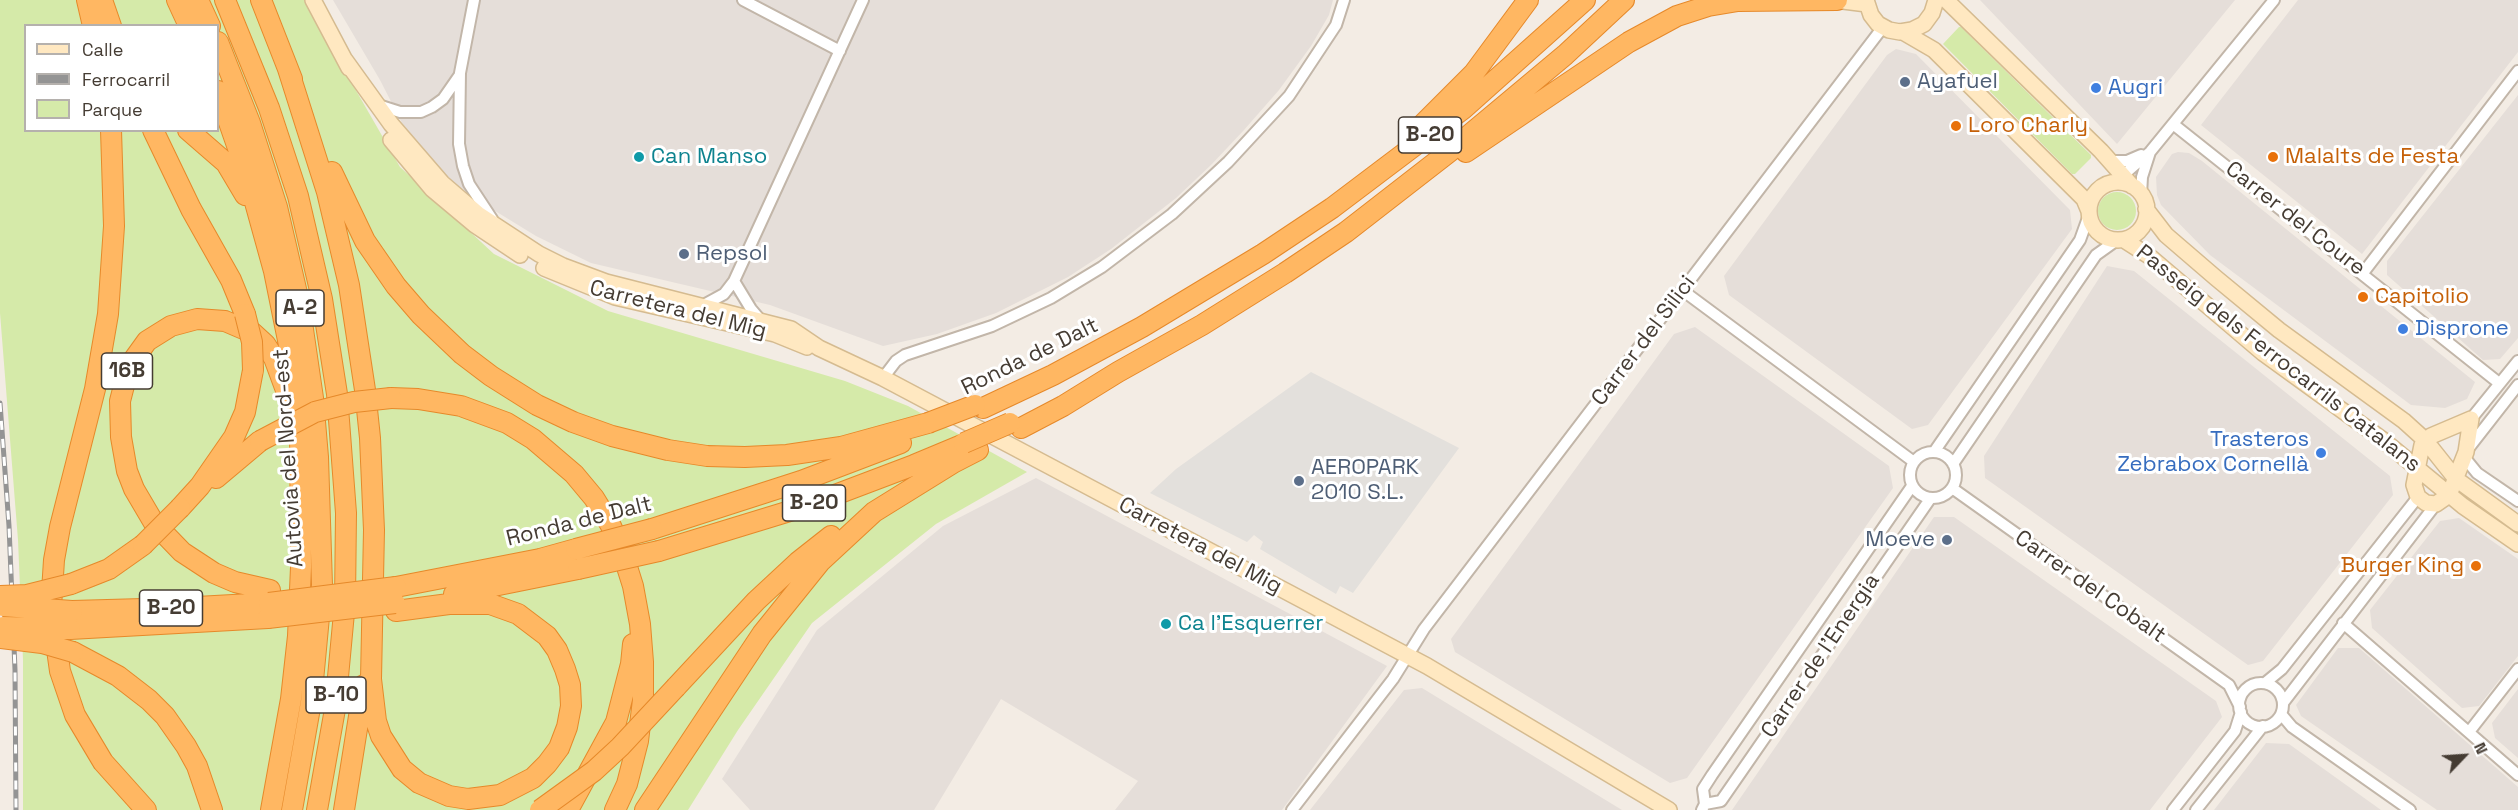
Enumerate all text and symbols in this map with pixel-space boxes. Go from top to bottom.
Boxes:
legend [24,24,219,132]
text: Calle [82,38,123,61]
text: Ferrocarril [82,68,170,91]
place label: Ayafuel [1917,69,1998,95]
marker: Ayafuel [1898,75,1912,89]
place label: Augri [2108,75,2163,101]
marker: Augri [2089,81,2103,95]
text: Parque [82,98,143,121]
place label: Loro Charly [1968,113,2088,139]
road number: B-20 [1398,117,1462,153]
marker: Loro Charly [1949,119,1963,133]
place label: Can Manso [651,144,767,170]
place label: Malalts de Festa [2285,144,2459,170]
marker: Can Manso [632,150,646,164]
marker: Malalts de Festa [2266,150,2280,164]
street label: Carrer del Coure [2220,156,2370,282]
street label: Passeig dels Ferrocarrils Catalans [2131,240,2425,478]
place label: Repsol [696,241,768,267]
marker: Repsol [677,247,691,261]
street label: Carrer del Silici [1586,271,1702,411]
street label: Carretera del Mig [587,275,769,345]
place label: Capitolio [2375,284,2469,310]
road number: A-2 [276,290,324,326]
marker: Capitolio [2356,290,2370,304]
street label: Ronda de Dalt [957,312,1103,402]
place label: Disprone [2415,316,2509,342]
marker: Disprone [2396,322,2410,336]
street label: Autovia del Nord-est [268,348,310,568]
road number: 16B [102,353,152,389]
place label: Trasteros Zebrabox Cornellà [2117,427,2309,478]
marker: Trasteros Zebrabox Cornellà [2314,446,2328,460]
place label: AEROPARK 2010 S.L. [1311,455,1419,506]
marker: AEROPARK 2010 S.L. [1292,474,1306,488]
road number: B-20 [782,485,846,521]
street label: Ronda de Dalt [504,491,654,553]
street label: Carretera del Mig [1114,492,1286,600]
street label: Carrer del Cobalt [2009,525,2171,649]
place label: Moeve [1865,527,1935,553]
marker: Moeve [1940,533,1954,547]
place label: Burger King [2341,553,2464,579]
marker: Burger King [2469,559,2483,573]
street label: Carrer de l'Energia [1756,569,1886,743]
road number: B-20 [140,590,202,626]
place label: Ca l'Esquerrer [1178,611,1323,637]
marker: Ca l'Esquerrer [1159,617,1173,631]
road number: B-10 [306,677,366,713]
north arrow [2434,726,2494,786]
text: N [2469,739,2493,757]

